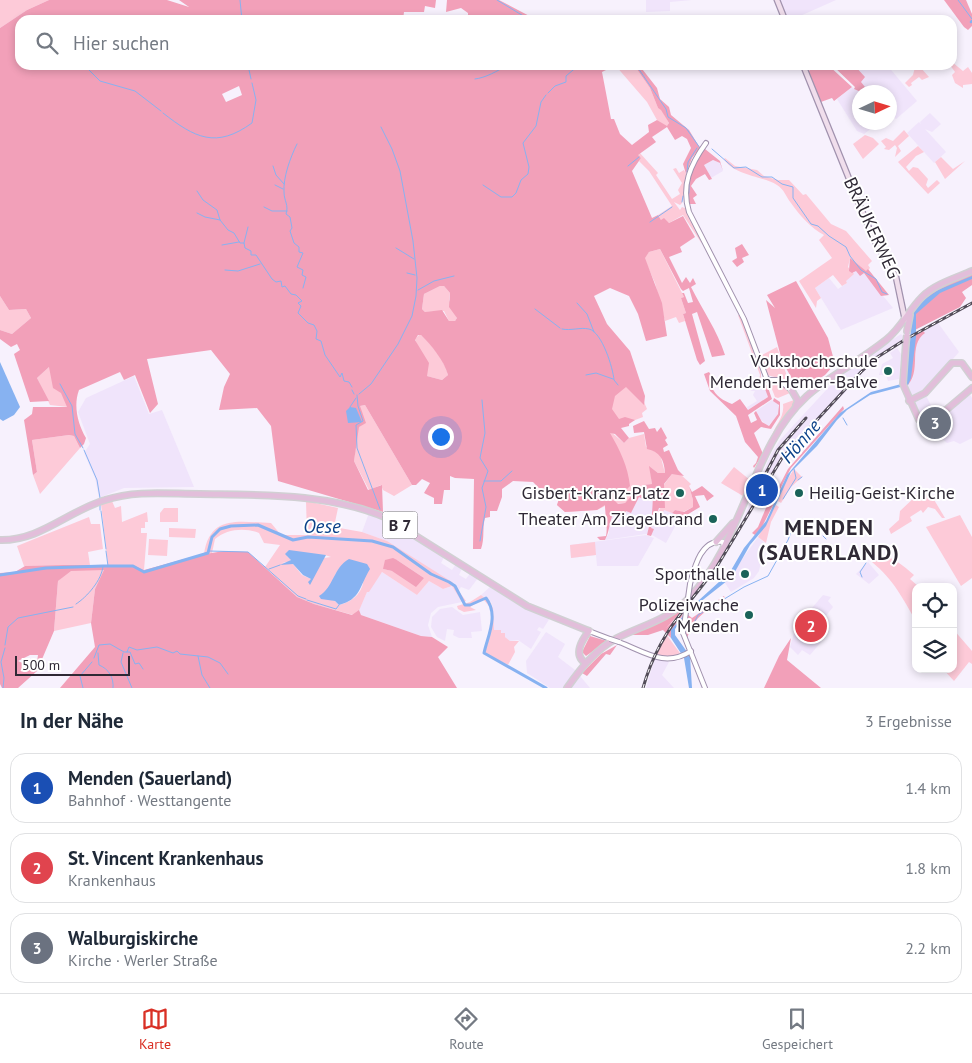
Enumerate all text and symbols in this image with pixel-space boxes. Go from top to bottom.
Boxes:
search box [15,15,957,70]
icon: search [33,29,61,57]
text: Hier suchen [73,31,169,55]
north arrow [852,85,897,130]
street label: BRÄUKERWEG [839,173,906,282]
place label: Volkshochschule Menden-Hemer-Balve [710,349,878,393]
marker: Volkshochschule Menden-Hemer-Balve [882,365,894,377]
pin: 3 [919,404,951,442]
water label: Hönne [774,414,826,468]
your location [428,424,454,450]
pin: 1 [746,471,778,509]
place label: Gisbert-Kranz-Platz [521,481,670,504]
place label: Heilig-Geist-Kirche [809,481,955,504]
marker: Gisbert-Kranz-Platz [674,487,686,499]
marker: Heilig-Geist-Kirche [793,487,805,499]
place label: Theater Am Ziegelbrand [518,507,703,530]
road number: B 7 [382,512,418,538]
marker: Theater Am Ziegelbrand [707,513,719,525]
district label: MENDEN (SAUERLAND) [758,513,900,566]
water label: Oese [303,514,341,538]
place label: Sporthalle [655,562,735,585]
marker: Sporthalle [739,568,751,580]
map controls [912,583,957,673]
button: locate [912,583,957,628]
place label: Polizeiwache Menden [639,593,739,637]
pin: 2 [795,607,827,645]
marker: Polizeiwache Menden [743,609,755,621]
button: layers [912,628,957,673]
scale bar [15,653,130,676]
text: 500 m [22,656,60,674]
text: In der Nähe [20,707,124,734]
text: 3 Ergebnisse [865,711,952,731]
text: Menden (Sauerland) [68,766,232,790]
text: 1 [32,778,42,798]
text: 1.4 km [905,778,951,798]
text: Bahnhof · Westtangente [68,790,231,810]
text: St. Vincent Krankenhaus [68,846,264,870]
text: 2 [32,858,42,878]
text: 1.8 km [905,858,951,878]
text: Krankenhaus [68,870,156,890]
text: Walburgiskirche [68,926,198,950]
text: 3 [32,938,42,958]
text: 2.2 km [905,938,951,958]
text: Kirche · Werler Straße [68,950,218,970]
tab: Karte [139,1005,171,1053]
tab: Route [449,1005,484,1053]
tab: Gespeichert [762,1005,833,1053]

